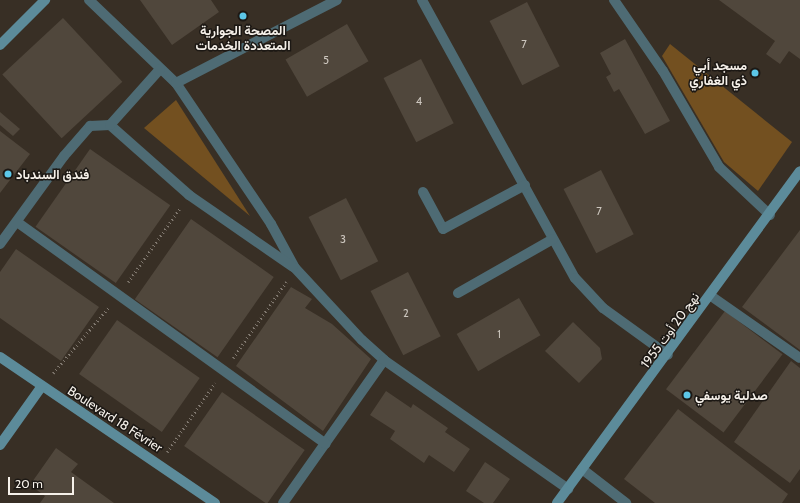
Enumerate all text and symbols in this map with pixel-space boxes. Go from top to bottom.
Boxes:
marker: المصحة الجوارية المتعددة الخدمات [237,10,249,22]
place label: المصحة الجوارية المتعددة الخدمات [195,23,291,54]
house number: 7 [521,37,527,51]
house number: 5 [323,53,329,67]
place label: مسجد أبي ذي الغفاري [689,58,747,89]
marker: مسجد أبي ذي الغفاري [750,68,760,78]
house number: 4 [416,94,422,108]
place label: فندق السندباد [16,166,89,182]
marker: فندق السندباد [3,169,13,179]
house number: 7 [596,204,602,218]
house number: 3 [340,232,346,246]
street label: نهج 20 أوت 1955 [637,289,703,371]
house number: 2 [403,306,409,320]
house number: 1 [497,327,501,341]
street label: Boulevard 18 Février [65,383,165,455]
place label: صدلية يوسفي [695,387,768,403]
marker: صدلية يوسفي [682,390,692,400]
scale bar [10,469,76,495]
text: 20 m [15,476,43,491]

